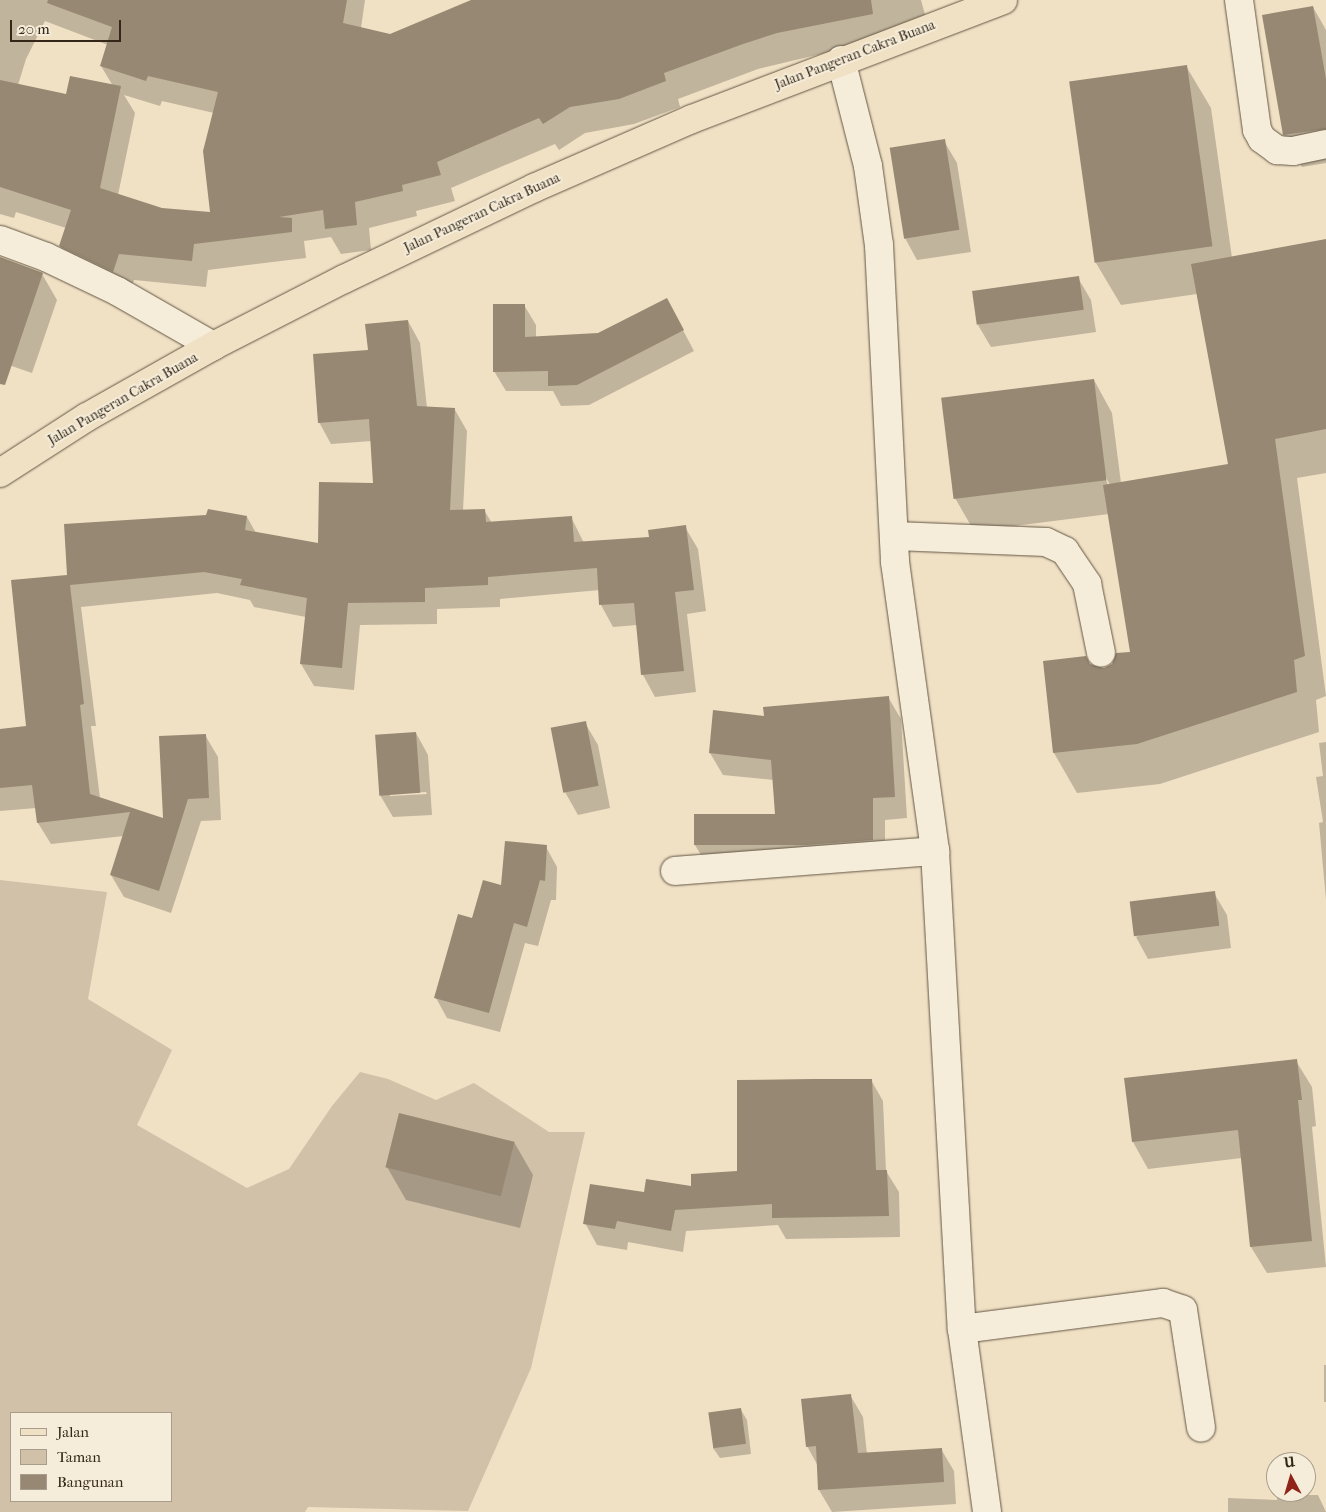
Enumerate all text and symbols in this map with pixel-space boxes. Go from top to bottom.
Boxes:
scale bar [12,10,124,42]
street label: Jalan Pangeran Cakra Buana [772,17,938,93]
text: 20 m [18,20,50,38]
street label: Jalan Pangeran Cakra Buana [401,169,563,257]
street label: Jalan Pangeran Cakra Buana [45,349,201,449]
legend [10,1412,172,1502]
text: Jalan [57,1423,89,1441]
text: Taman [57,1448,101,1466]
north arrow [1266,1452,1316,1502]
text: U [1283,1454,1296,1472]
text: Bangunan [57,1473,124,1491]

